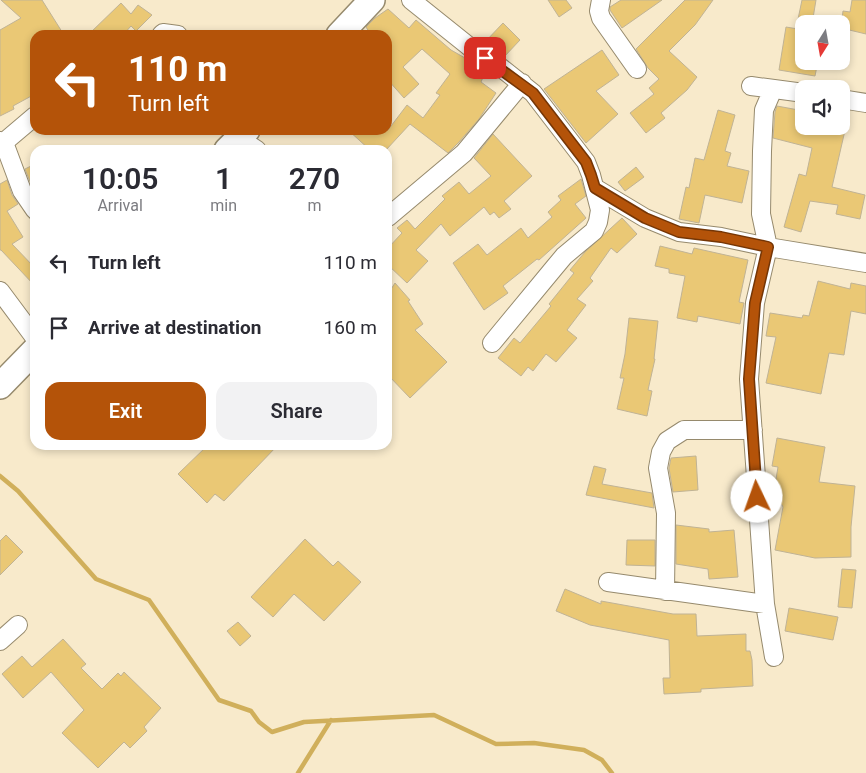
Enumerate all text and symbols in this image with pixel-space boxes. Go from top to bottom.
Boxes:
north arrow [795,15,850,70]
map controls [795,15,850,135]
pin [464,37,506,79]
icon: arrive [471,44,499,72]
text: 110 m [128,49,227,90]
icon: left [45,50,110,115]
button: sound [795,80,850,135]
text: Turn left [128,91,209,116]
text: 10:05 [82,161,159,196]
text: 1 [215,161,232,196]
text: 270 [289,161,340,196]
text: Arrival [97,196,143,215]
text: min [210,196,237,215]
text: m [307,196,322,215]
icon: left [45,249,73,277]
text: Turn left [88,251,161,274]
text: 110 m [324,251,377,274]
icon: arrive [45,314,73,342]
text: Arrive at destination [88,316,261,339]
text: 160 m [324,316,377,339]
button: Exit [45,382,206,440]
button: Share [216,382,377,440]
position arrow [730,470,782,522]

